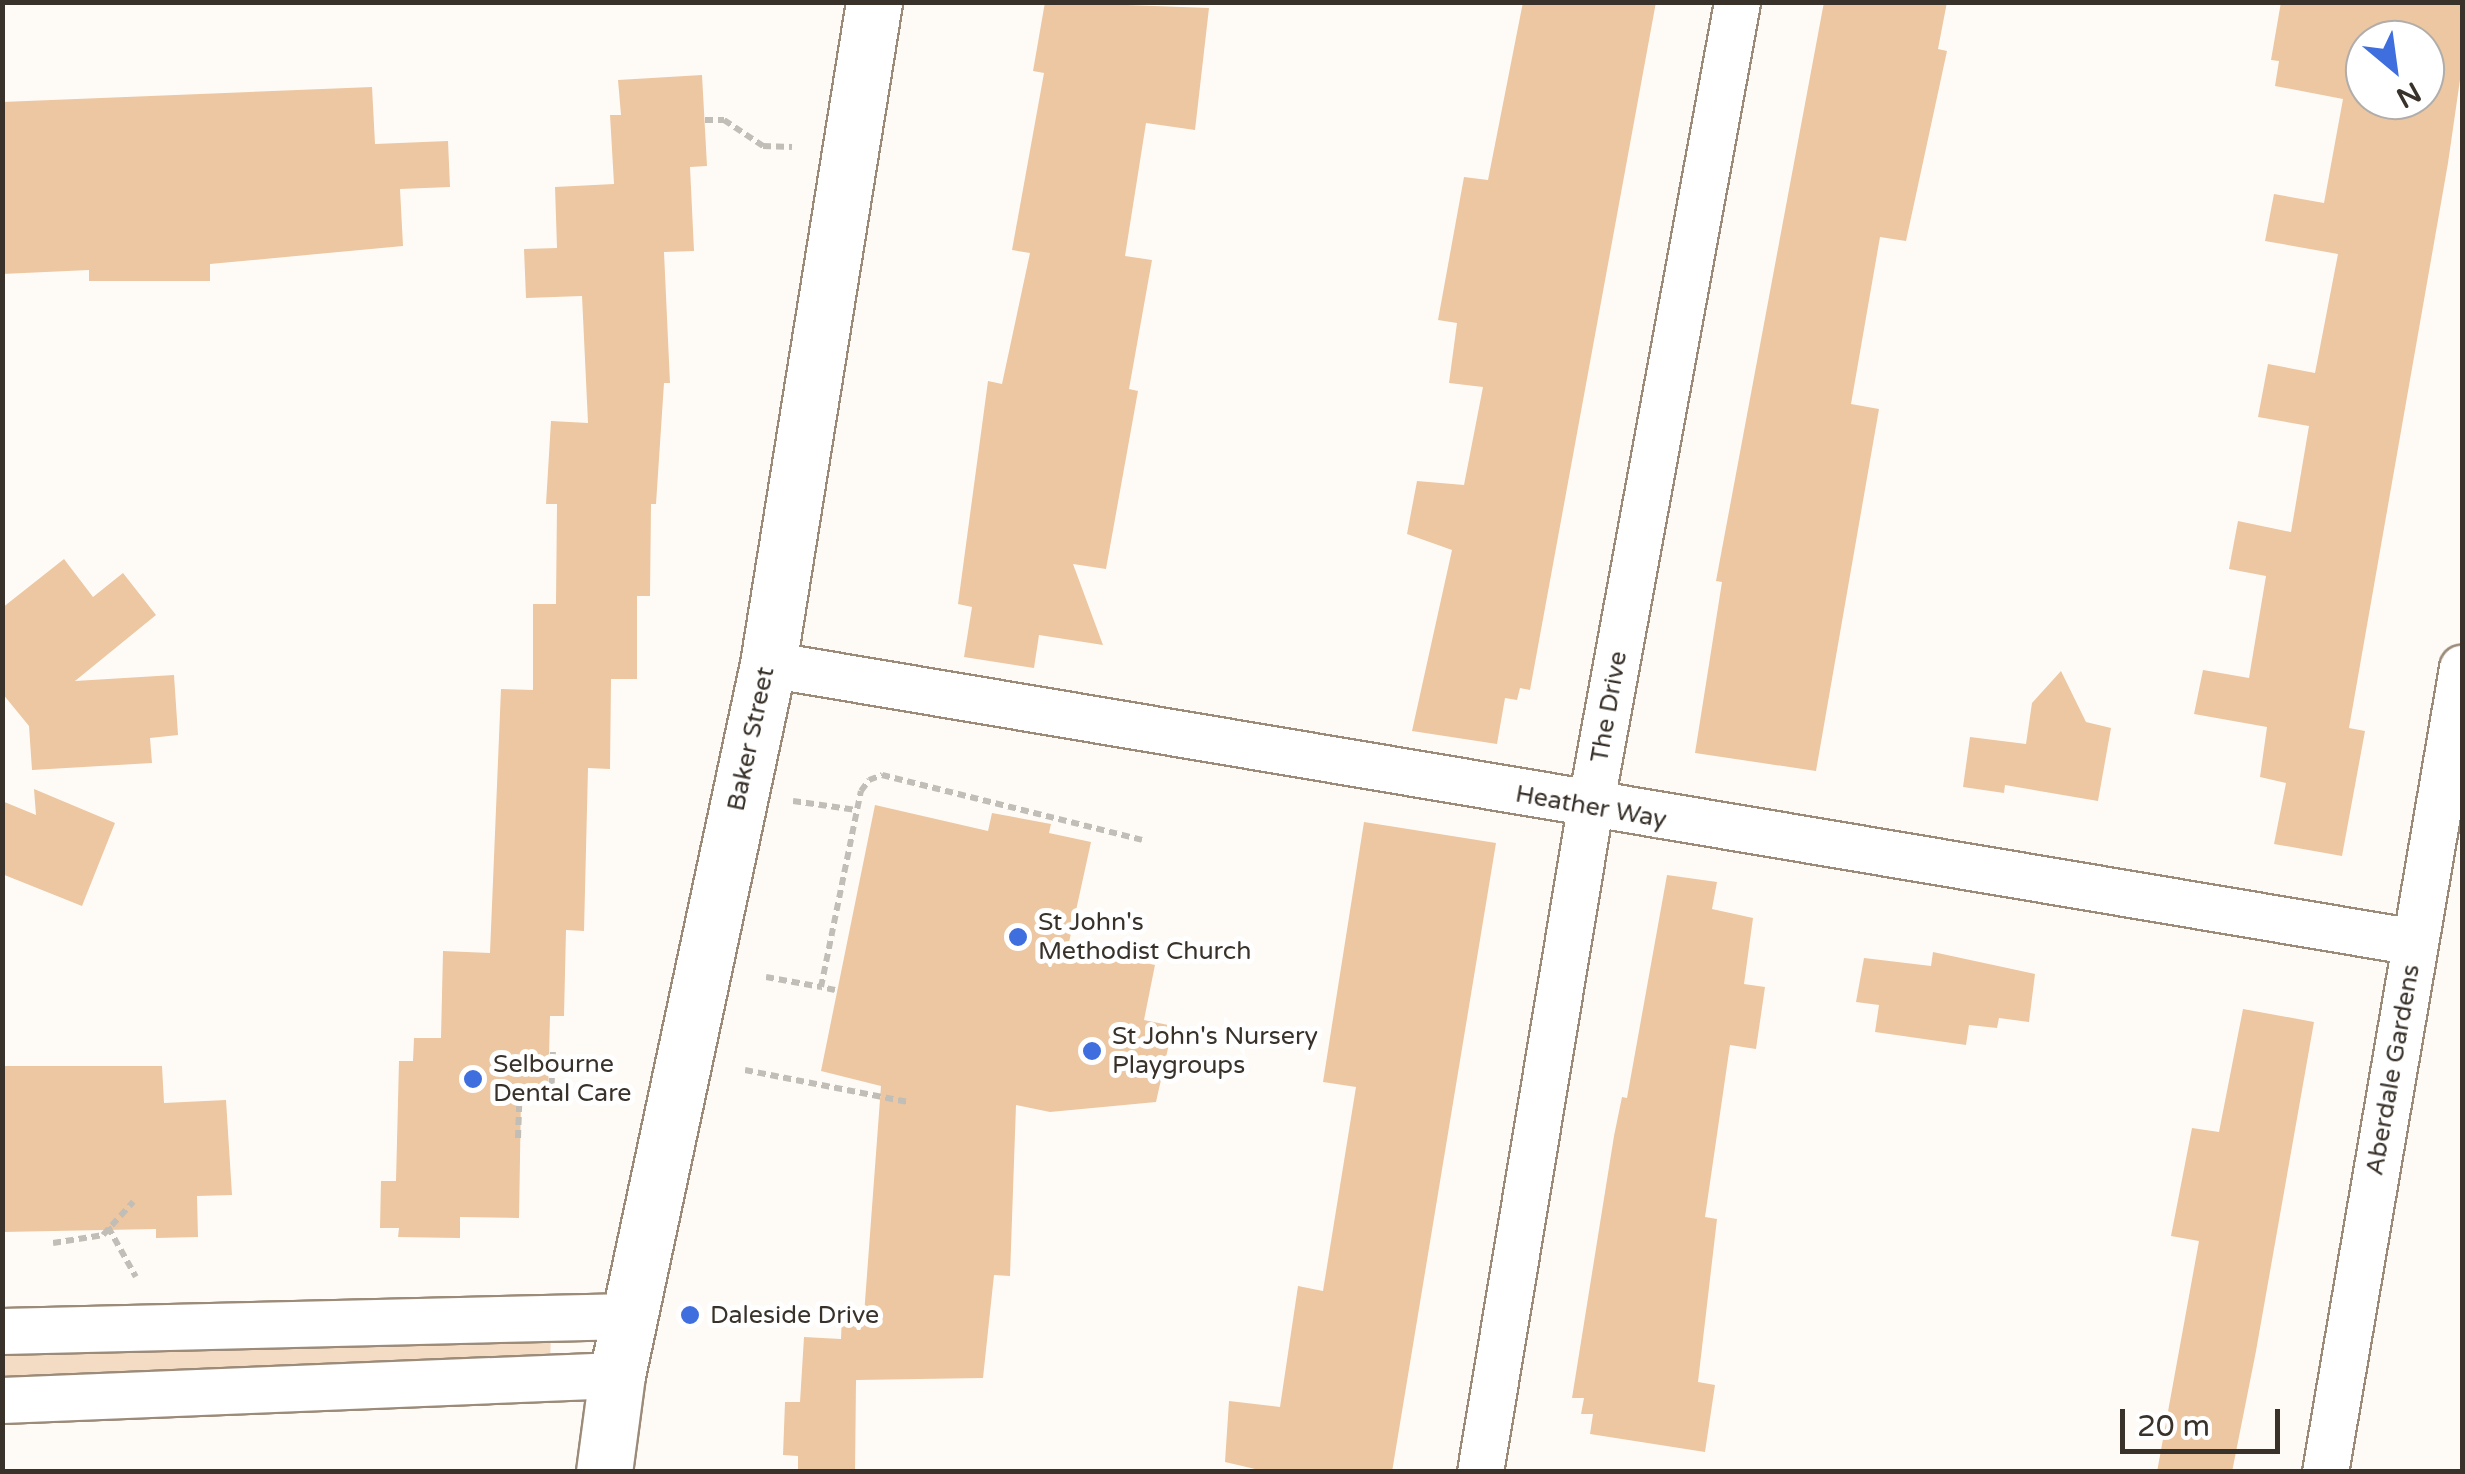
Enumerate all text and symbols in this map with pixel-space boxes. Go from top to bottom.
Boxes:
north arrow [2345,20,2445,120]
text: N [2391,74,2427,115]
street label: The Drive [1584,649,1634,765]
street label: Baker Street [721,664,781,814]
street label: Heather Way [1513,779,1669,835]
place label: St John's Methodist Church [1038,908,1251,967]
marker: St John's Methodist Church [1007,926,1029,948]
street label: Aberdale Gardens [2360,962,2426,1178]
place label: St John's Nursery Playgroups [1112,1022,1318,1081]
marker: St John's Nursery Playgroups [1081,1040,1103,1062]
place label: Selbourne Dental Care [493,1050,631,1109]
marker: Selbourne Dental Care [462,1068,484,1090]
place label: Daleside Drive [710,1300,879,1330]
marker: Daleside Drive [679,1304,701,1326]
scale bar [2125,1389,2285,1451]
text: 20 m [2137,1408,2210,1445]

